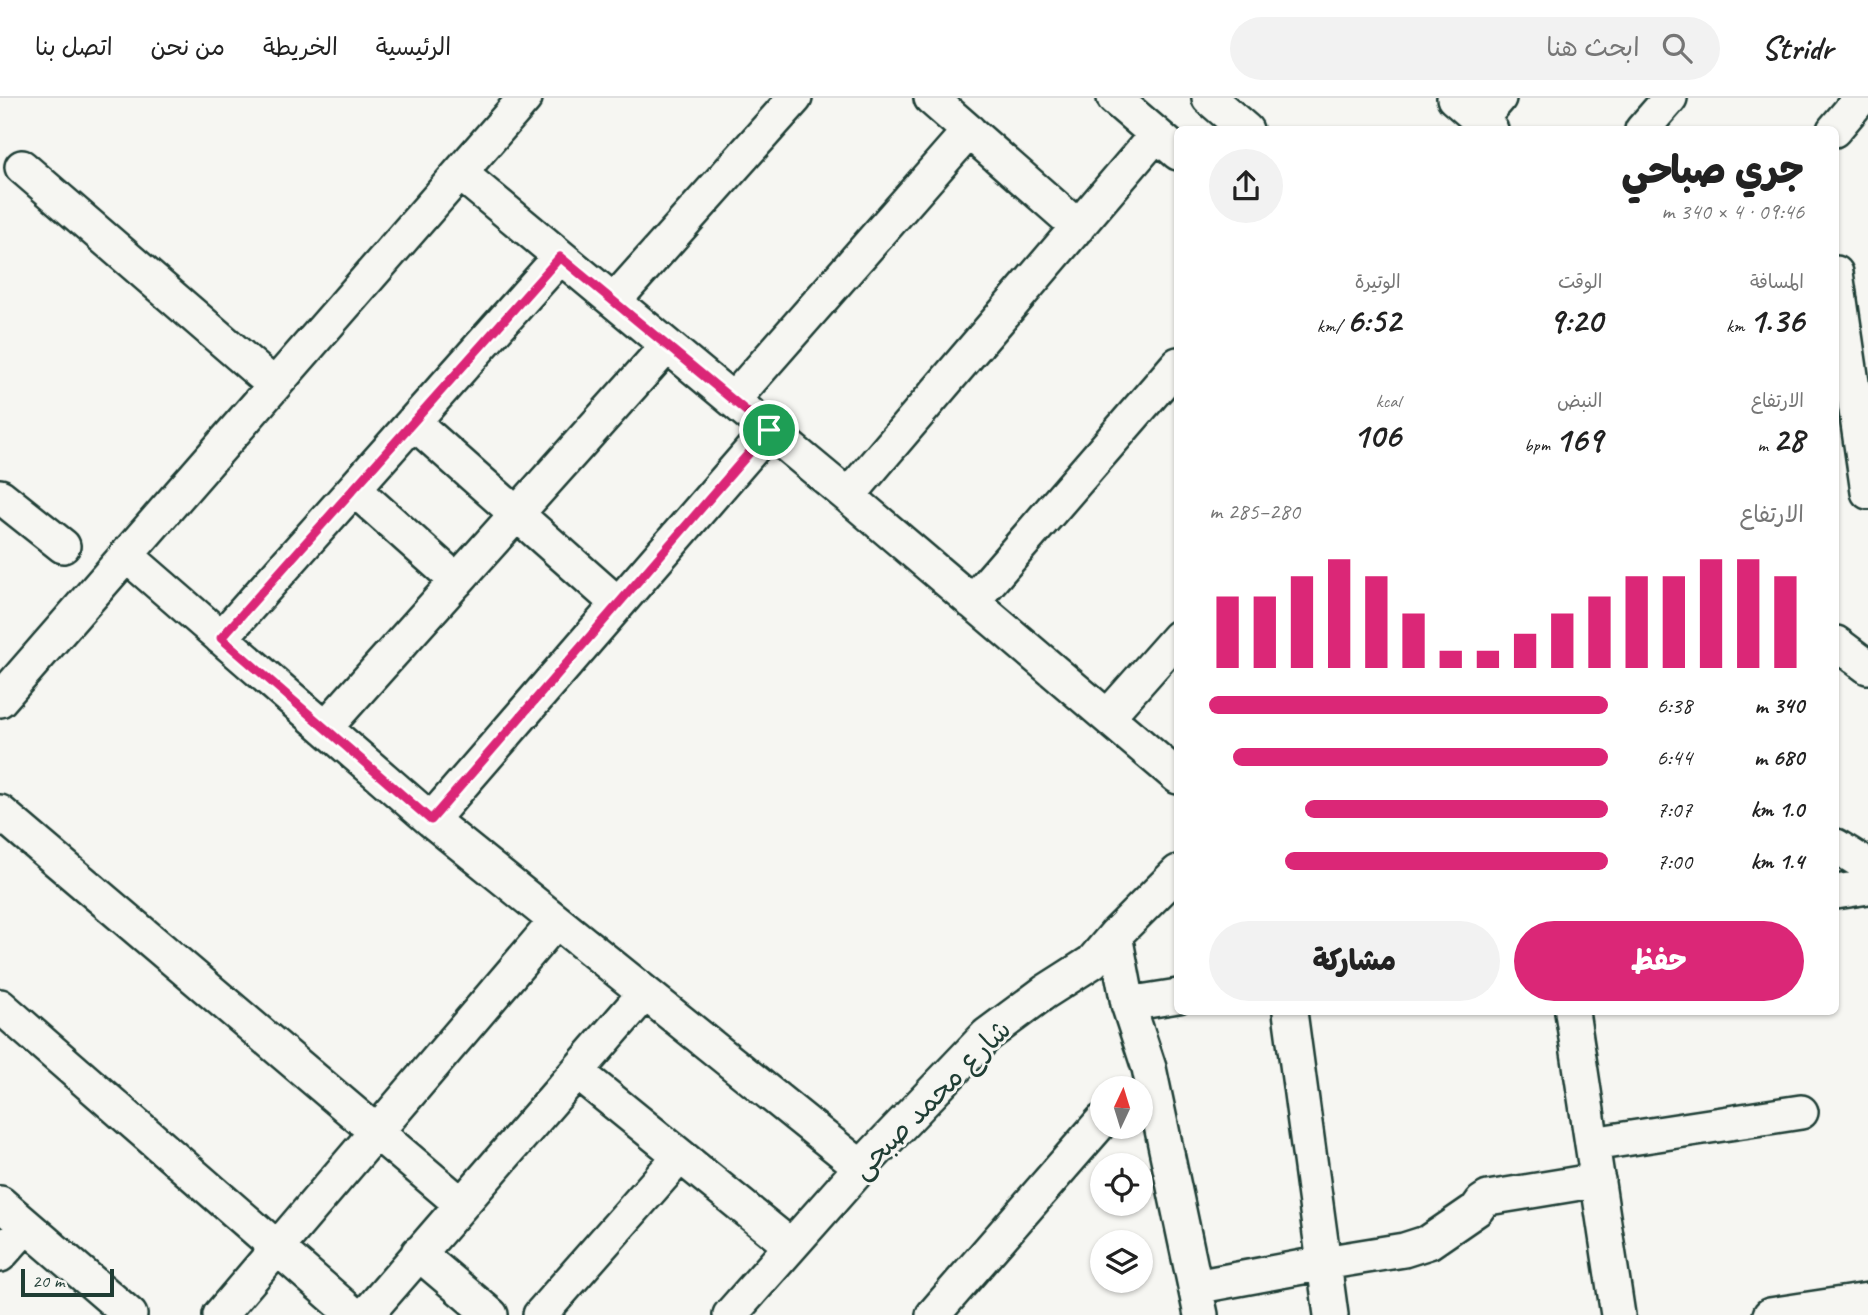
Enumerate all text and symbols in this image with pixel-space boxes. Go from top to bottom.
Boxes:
search box [1230,17,1720,80]
text: Stridr [1762,27,1833,69]
icon: search [1658,29,1696,67]
text: ابحث هنا [1546,31,1640,64]
text: اتصل بنا [35,32,113,62]
text: من نحن [151,32,225,62]
text: الخريطة [263,32,338,62]
text: الرئيسية [376,32,451,62]
text: جري صباحي [1621,147,1804,194]
button: share [1209,149,1283,223]
text: 09:46 · 4 × 340 m [1661,197,1804,226]
text: الوتيرة [1355,270,1401,294]
text: الوقت [1558,270,1602,294]
text: المسافة [1750,270,1804,294]
text: 6:52 [1346,298,1401,343]
text: 9:20 [1549,298,1602,343]
text: 1.36 [1749,298,1804,343]
text: /km [1317,314,1346,338]
text: km [1726,314,1749,338]
text: kcal [1376,389,1401,413]
text: النبض [1557,389,1602,413]
text: الارتفاع [1751,389,1804,413]
pin [739,400,799,460]
icon: arrive [750,411,788,449]
text: 106 [1353,413,1401,458]
text: 169 [1555,417,1602,462]
text: 28 [1772,417,1804,462]
text: bpm [1524,433,1555,457]
text: m [1757,433,1772,457]
text: 280–285 m [1209,497,1300,526]
text: الارتفاع [1740,500,1804,529]
text: 6:38 [1656,691,1692,720]
text: 340 m [1754,691,1804,720]
text: 6:44 [1656,743,1692,772]
text: 680 m [1754,743,1804,772]
text: 7:07 [1656,795,1692,824]
text: 1.0 km [1750,795,1804,824]
text: 7:00 [1656,847,1692,876]
text: 1.4 km [1750,847,1804,876]
button: مشاركة [1209,921,1500,1001]
button: حفظ [1514,921,1804,1001]
street label: شارع محمد صبحى [844,1012,1020,1188]
north arrow [1090,1076,1153,1139]
map controls [1090,1076,1153,1293]
button: locate [1090,1153,1153,1216]
button: layers [1090,1230,1153,1293]
scale bar [21,1266,114,1298]
text: 20 m [32,1269,64,1293]

